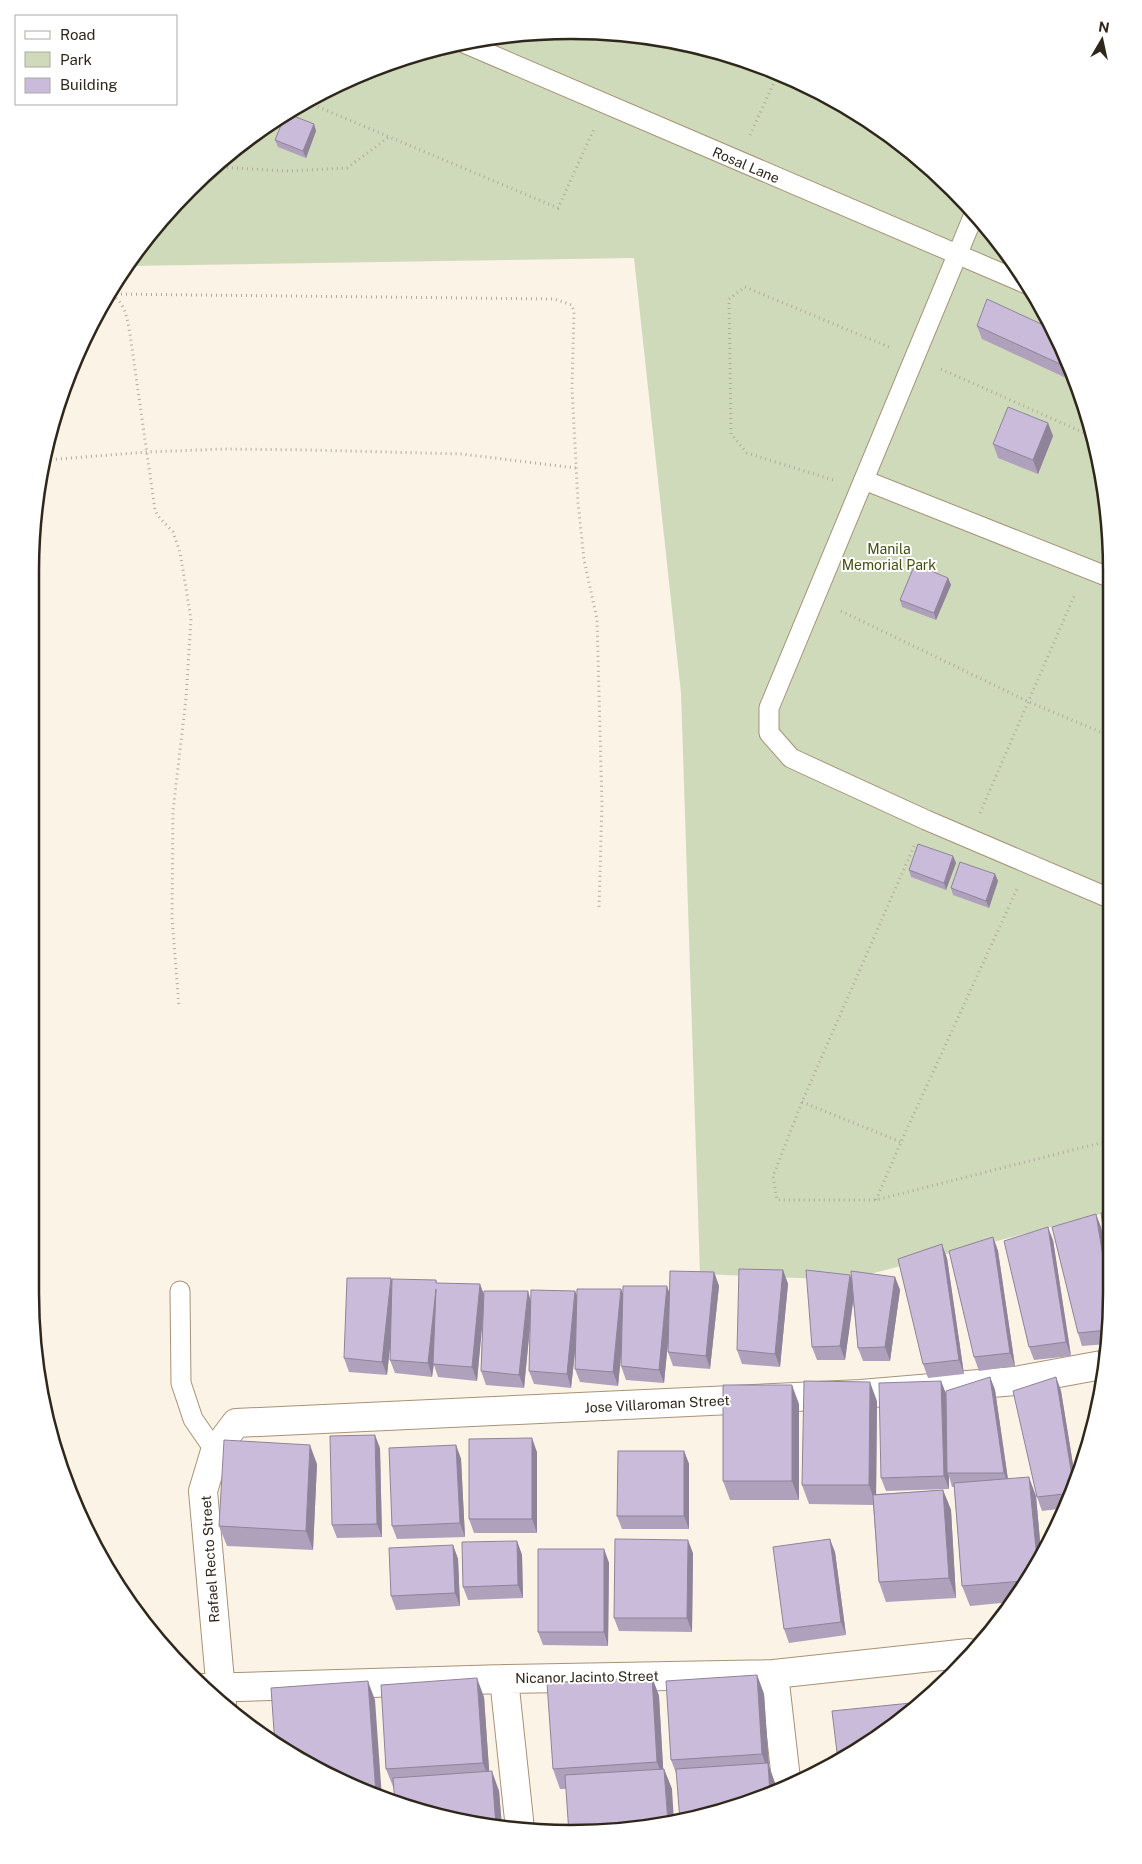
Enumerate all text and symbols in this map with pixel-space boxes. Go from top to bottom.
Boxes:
legend [15,15,178,105]
north arrow [1077,15,1127,65]
text: N [1097,18,1111,36]
text: Road [60,26,96,43]
text: Park [60,51,92,68]
text: Building [60,76,118,93]
street label: Rosal Lane [710,144,782,186]
park label: Manila Memorial Park [842,541,936,573]
street label: Jose Villaroman Street [584,1392,730,1416]
street label: Rafael Recto Street [198,1495,222,1623]
street label: Nicanor Jacinto Street [515,1668,659,1686]

